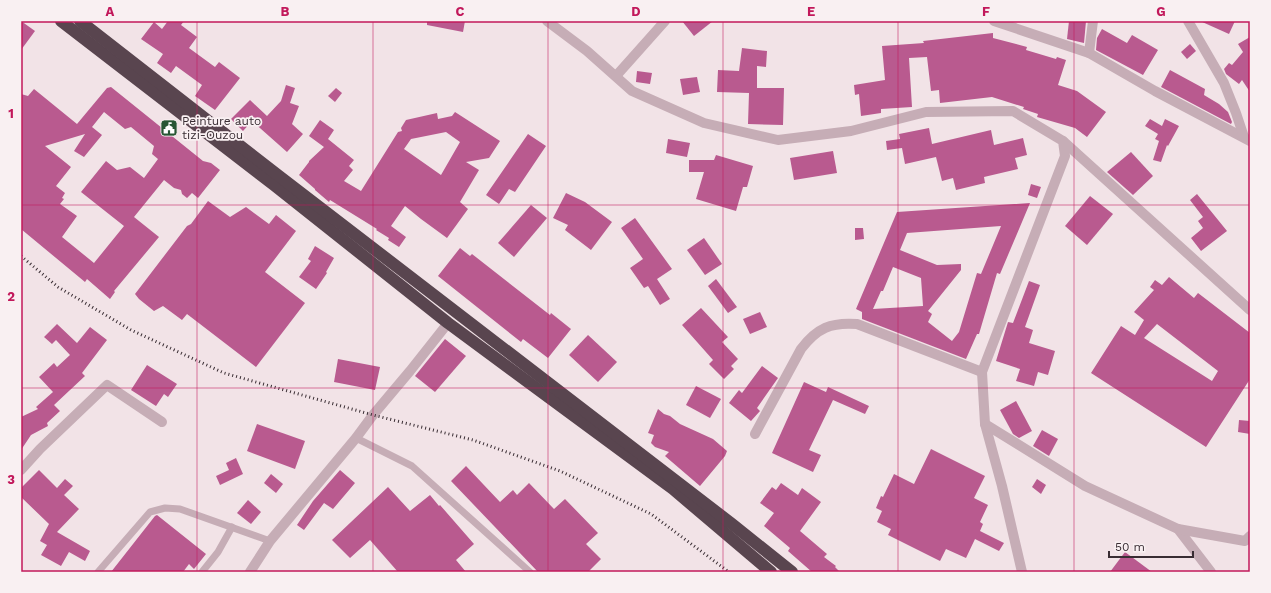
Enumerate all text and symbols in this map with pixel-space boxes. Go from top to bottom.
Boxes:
text: A [106,4,115,19]
text: B [281,4,290,19]
text: C [456,4,465,19]
text: D [631,4,641,19]
text: E [807,4,815,19]
text: F [982,4,990,19]
text: G [1156,4,1166,19]
text: 1 [8,106,14,121]
place label: Peinture auto tizi-Ouzou [182,114,261,142]
public building icon: Peinture auto tizi-Ouzou [159,118,179,138]
text: 2 [7,289,15,304]
text: 3 [7,472,15,487]
scale bar [1109,533,1193,559]
text: 50 m [1115,540,1145,554]

